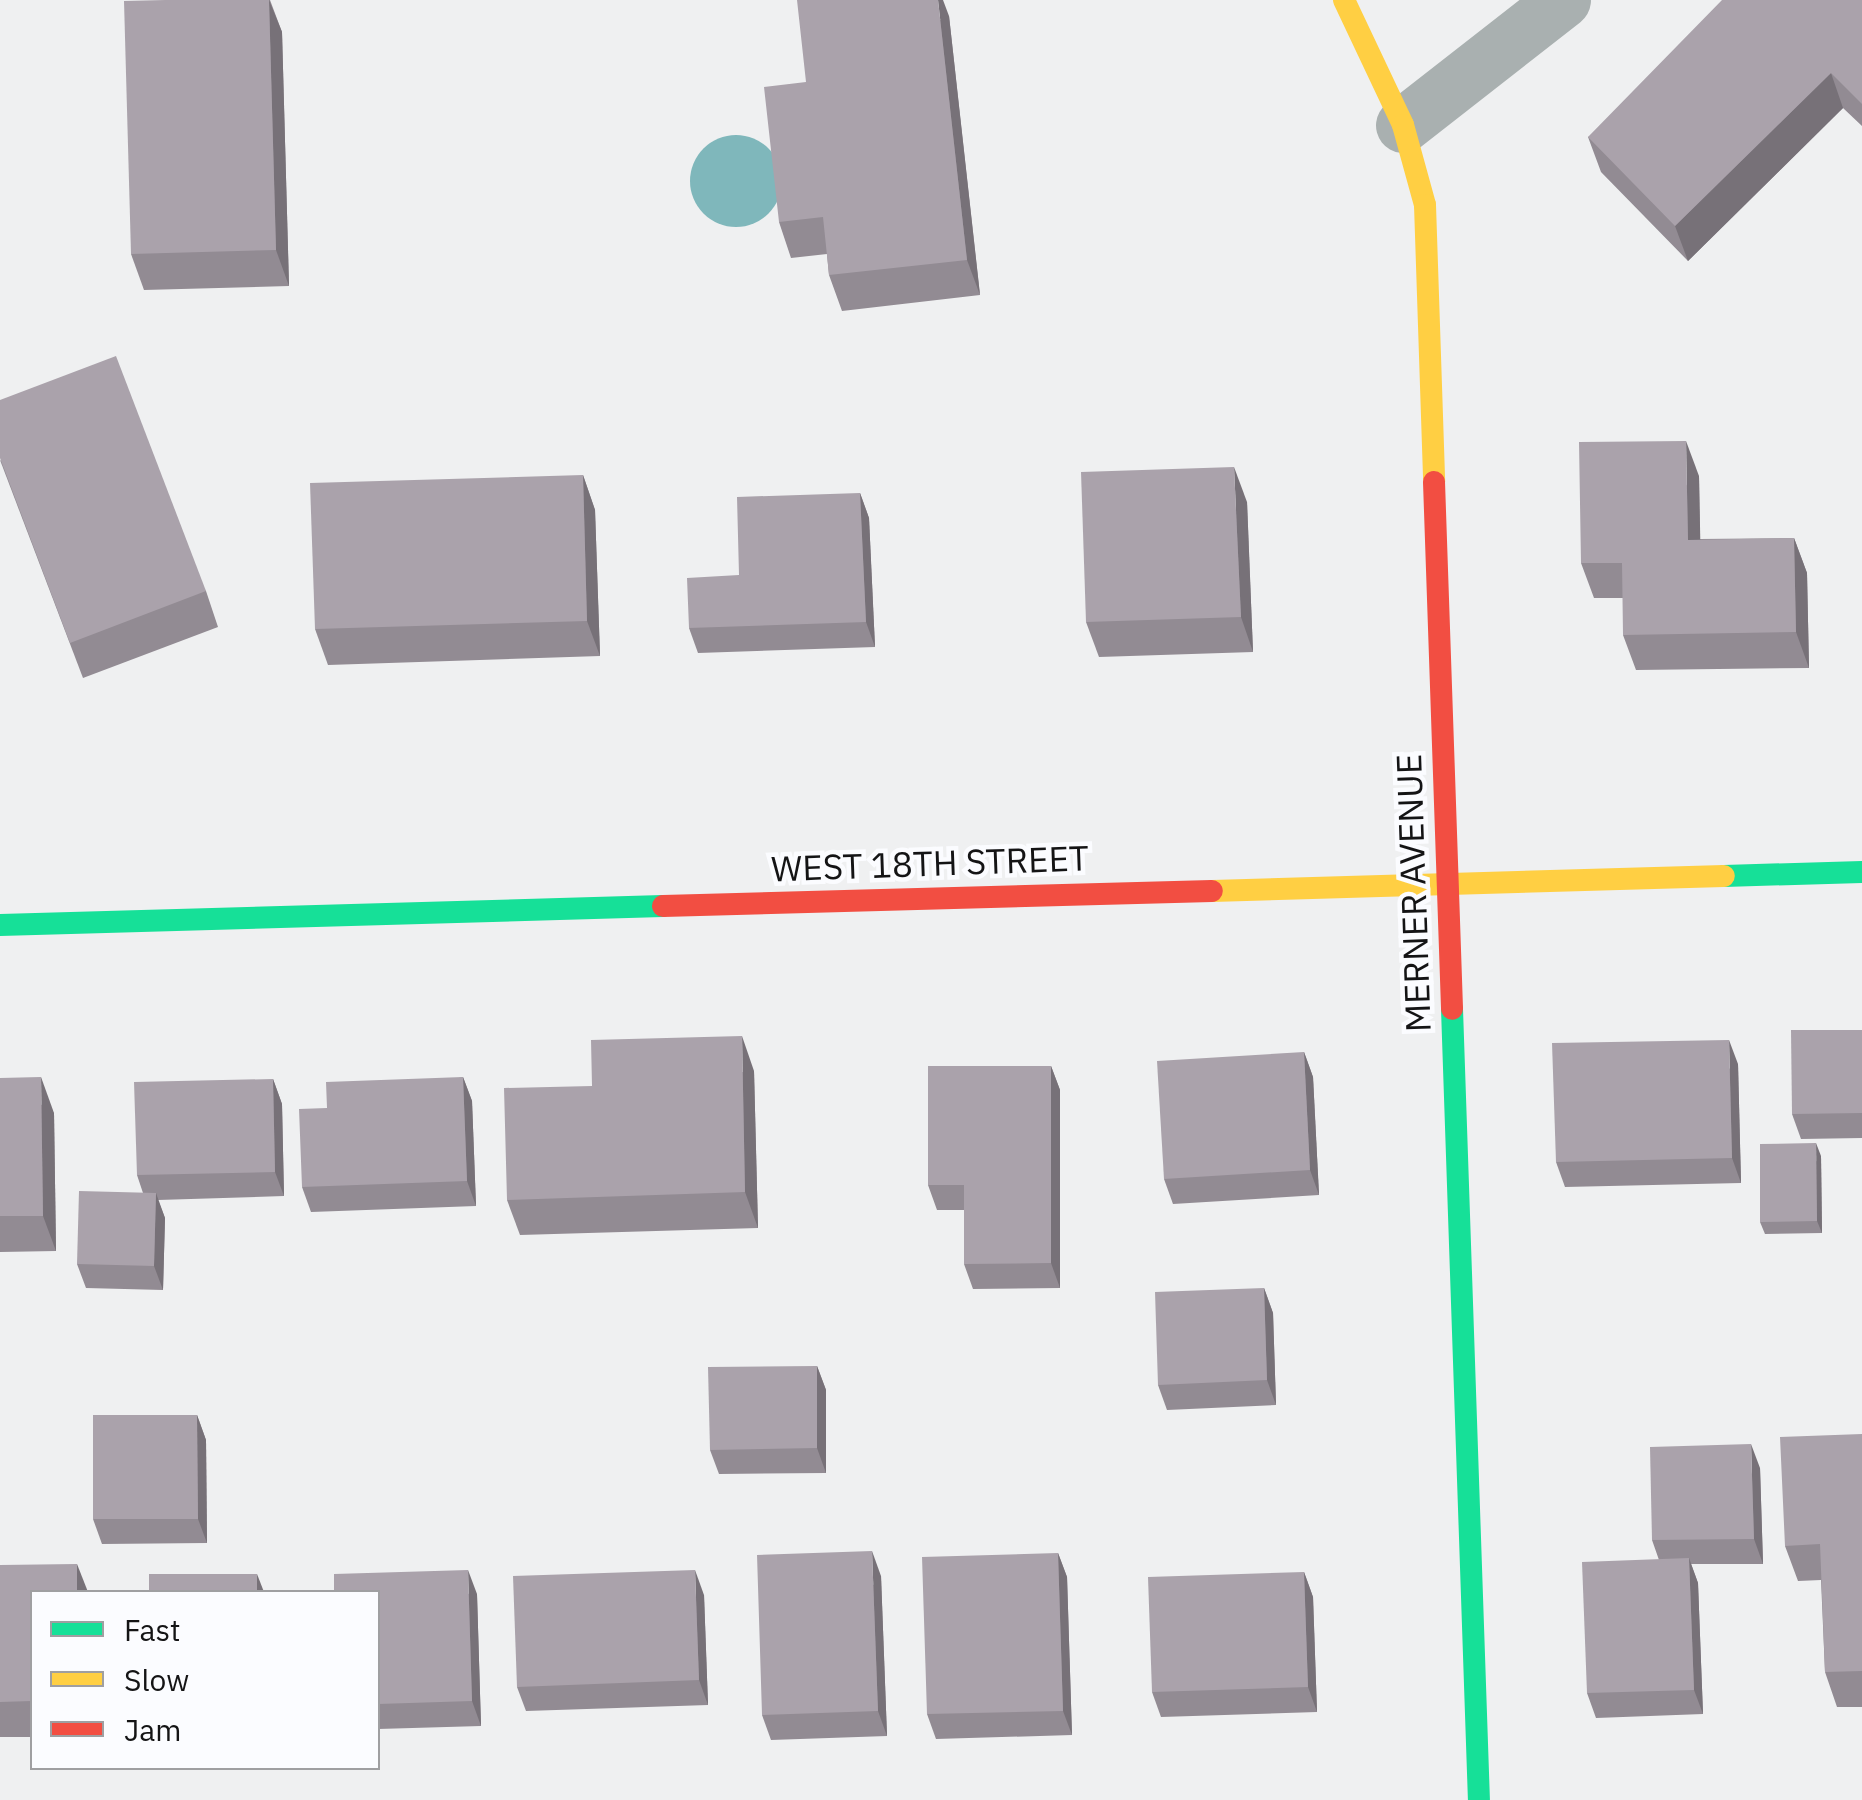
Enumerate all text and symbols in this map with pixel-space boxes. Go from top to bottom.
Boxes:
street label: MERNER AVENUE [1387,753,1439,1033]
street label: WEST 18TH STREET [770,836,1090,890]
legend [30,1590,380,1770]
text: Fast [124,1610,181,1649]
text: Slow [124,1660,189,1699]
text: Jam [124,1710,182,1749]

